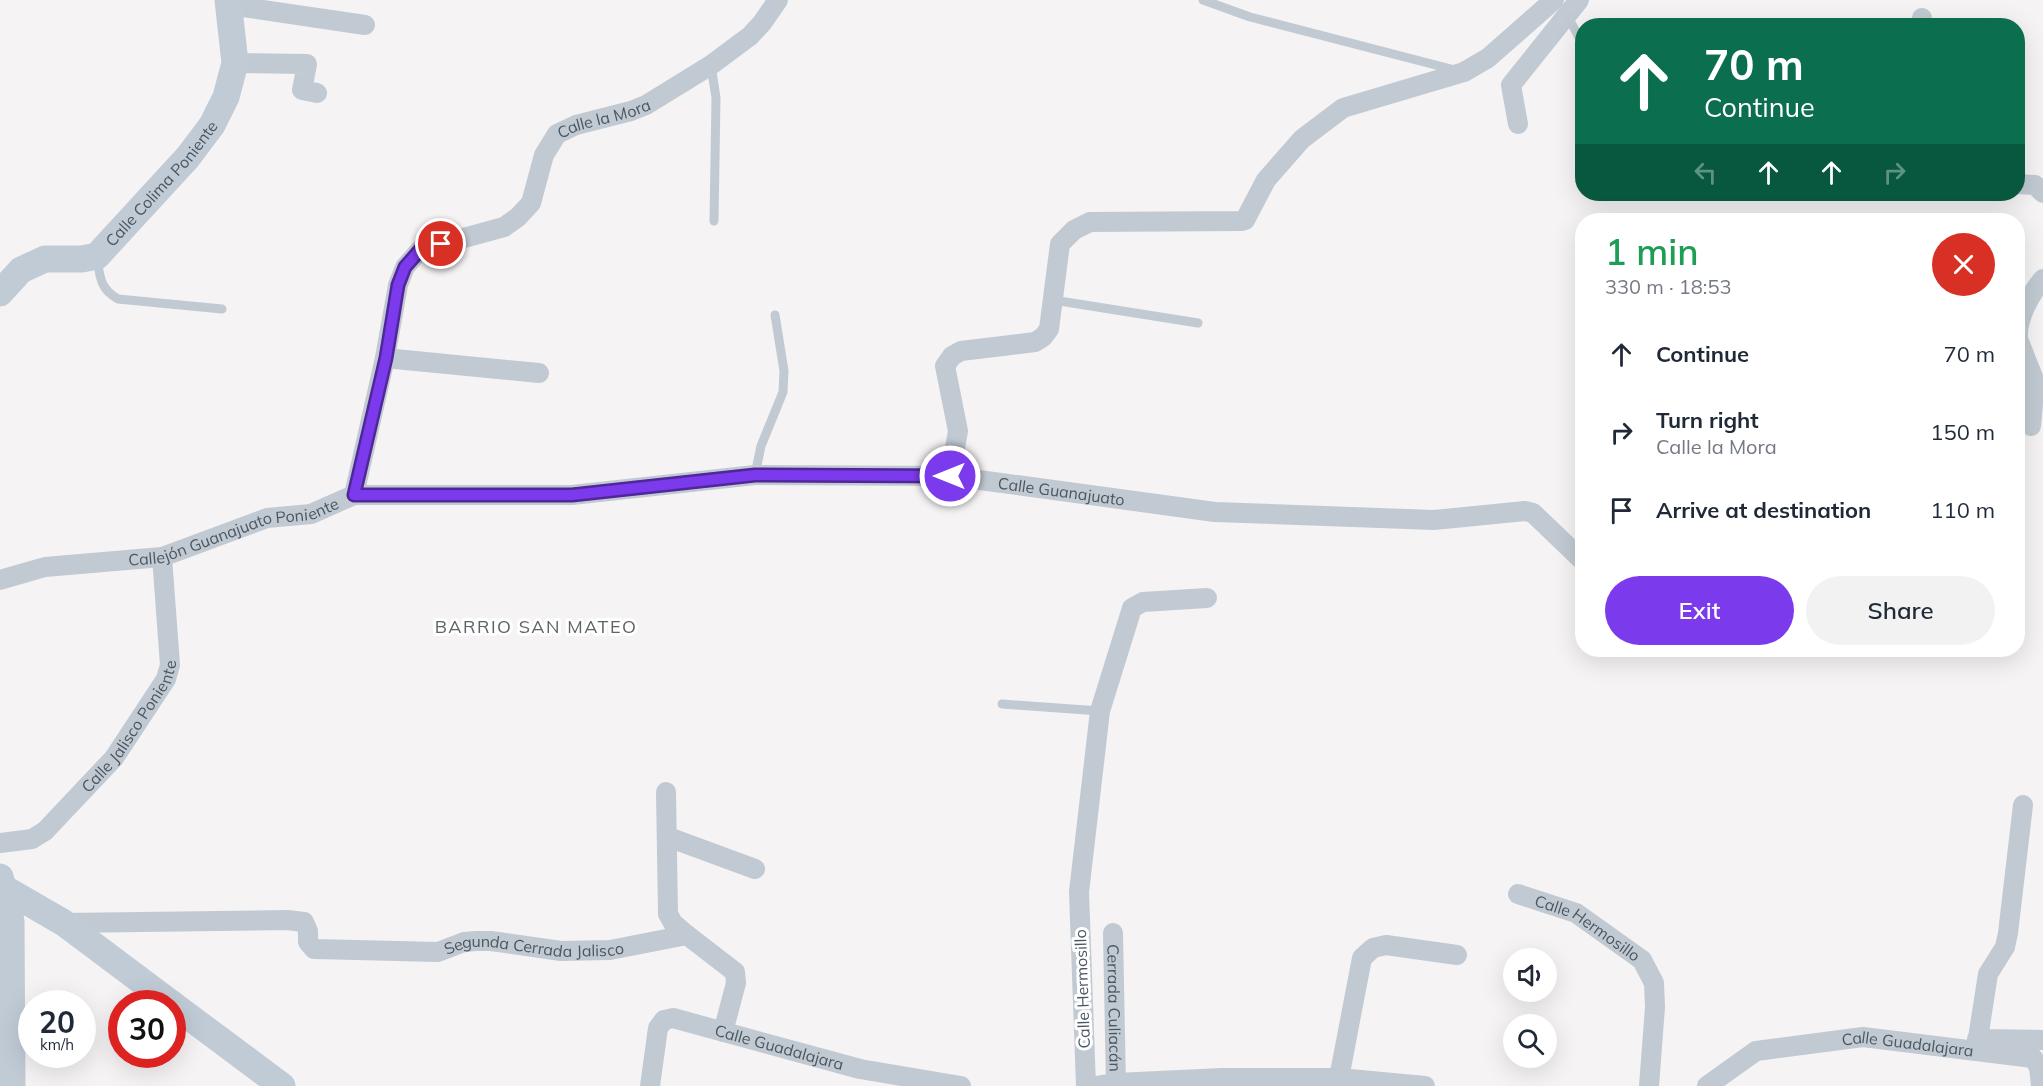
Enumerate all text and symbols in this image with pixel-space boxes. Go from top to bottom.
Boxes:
text: 70 m [1704,38,1804,91]
icon: ahead [1605,42,1683,120]
text: Continue [1704,90,1815,124]
street label: Calle la Mora [554,94,653,143]
street label: Calle Colima Poniente [101,117,222,250]
icon: left [1689,156,1722,189]
icon: ahead [1752,156,1785,189]
icon: ahead [1815,156,1848,189]
icon: right [1878,156,1911,189]
pin [415,218,466,269]
icon: arrive [424,227,457,260]
text: 1 min [1605,229,1699,274]
button: close [1932,233,1995,296]
text: 330 m · 18:53 [1605,274,1731,299]
icon: ahead [1605,338,1638,371]
text: Continue [1656,340,1749,368]
text: 70 m [1944,340,1995,368]
text: Turn right [1656,406,1759,434]
icon: right [1605,416,1638,449]
text: 150 m [1930,418,1995,446]
text: Calle la Mora [1656,434,1777,459]
position arrow [918,444,982,508]
street label: Calle Guanajuato [997,473,1126,510]
street label: Callejón Guanajuato Poniente [128,493,342,570]
icon: arrive [1605,494,1638,527]
text: Arrive at destination [1656,496,1871,524]
text: 110 m [1930,496,1995,524]
button: Exit [1605,576,1794,645]
button: Share [1806,576,1995,645]
district label: BARRIO SAN MATEO [435,615,637,638]
street label: Calle Jalisco Poniente [77,660,180,797]
street label: Calle Hermosillo [1532,890,1644,966]
street label: Calle Hermosillo [1070,929,1094,1049]
street label: Segunda Cerrada Jalisco [441,931,625,961]
street label: Cerrada Culiacán [1103,944,1126,1072]
map controls [1503,948,1557,1068]
button: sound [1503,948,1557,1002]
speed limit sign: 30 [108,990,186,1068]
text: 20 [39,1003,75,1041]
button: search [1503,1014,1557,1068]
street label: Calle Guadalajara [713,1020,846,1074]
street label: Calle Guadalajara [1840,1027,1975,1061]
text: km/h [40,1035,74,1054]

